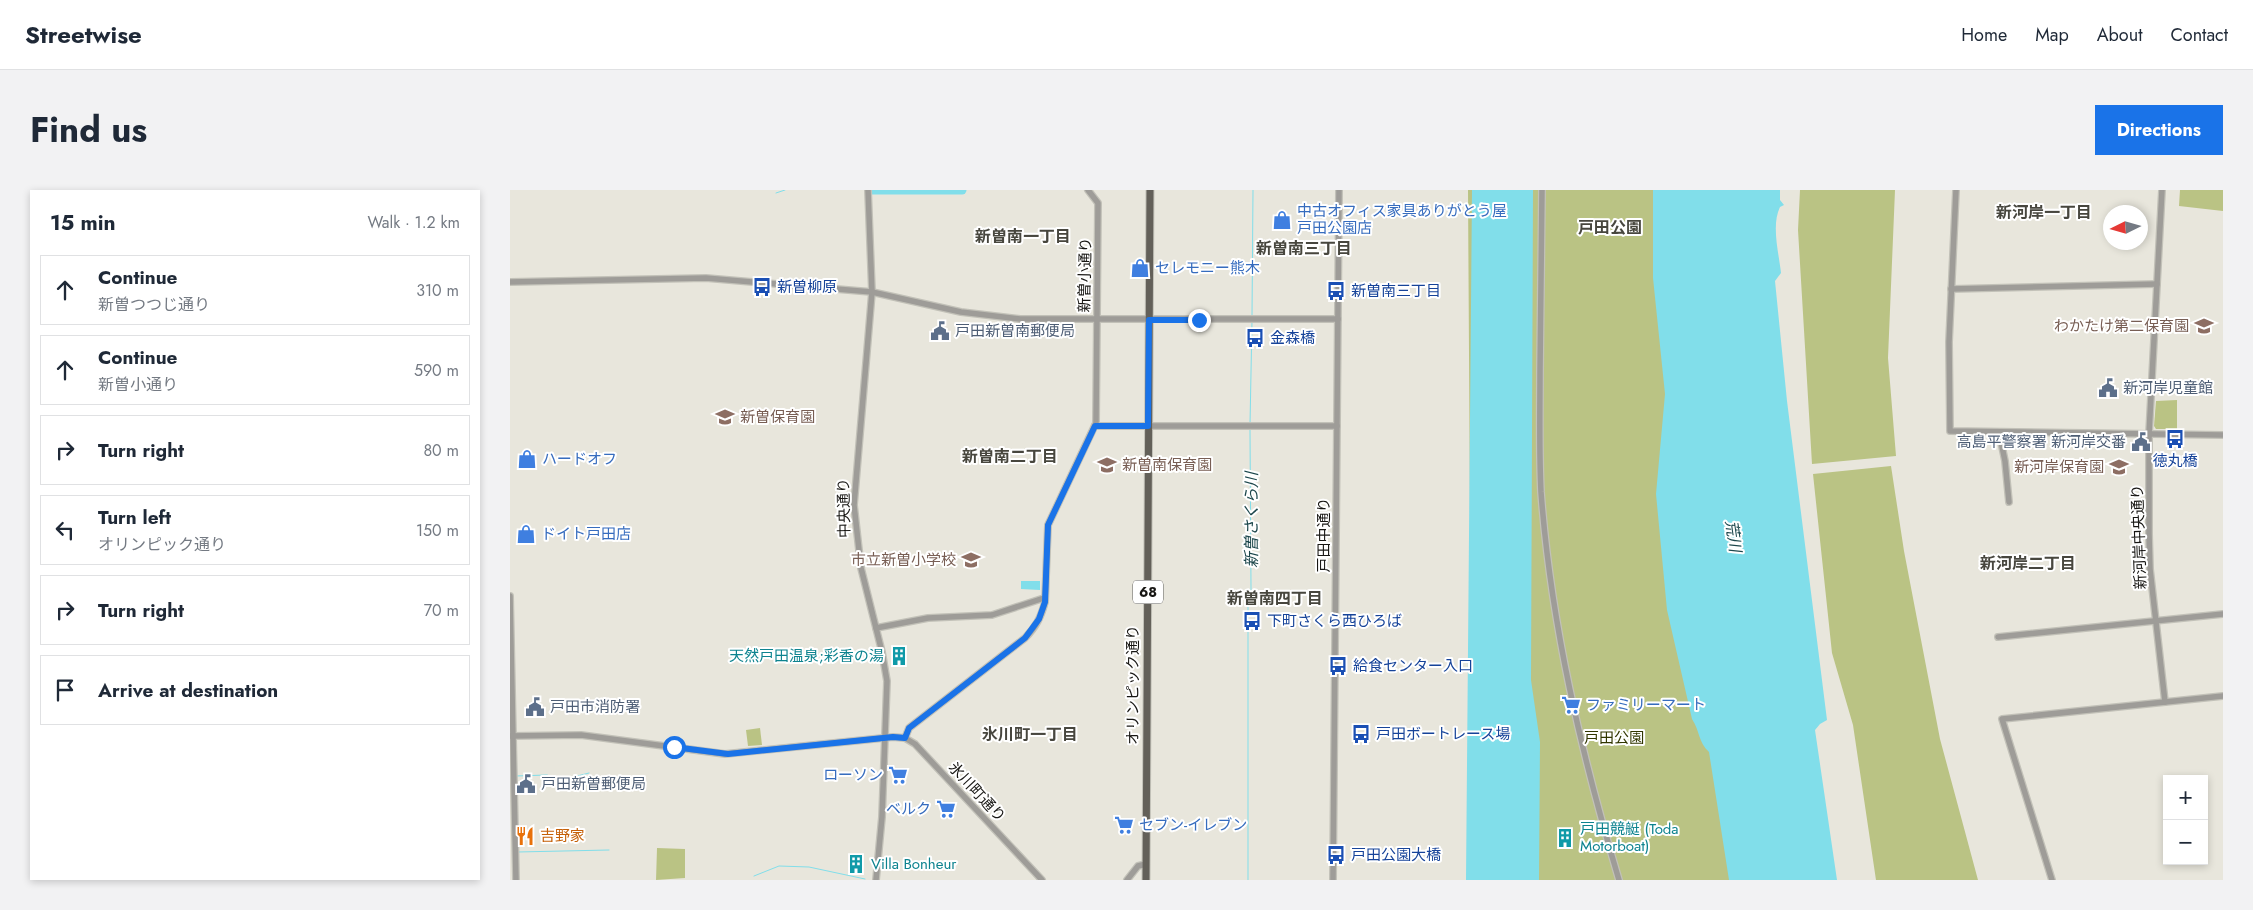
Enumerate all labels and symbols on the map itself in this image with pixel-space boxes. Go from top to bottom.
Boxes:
place label: 中古オフィス家具ありがとう屋 戸田公園店 [1297,200,1507,239]
district label: 新河岸一丁目 [1996,201,2092,224]
north arrow [2103,205,2148,250]
shop icon: 中古オフィス家具ありがとう屋 戸田公園店 [1271,209,1293,231]
district label: 戸田公園 [1578,216,1642,239]
district label: 新曽南一丁目 [975,225,1071,248]
street label: 新曽小通り [1073,237,1097,313]
district label: 新曽南三丁目 [1256,237,1352,260]
shop icon: セレモニー熊木 [1129,257,1151,279]
place label: セレモニー熊木 [1155,257,1260,279]
bus stop icon: 新曽柳原 [751,276,773,298]
place label: 新曽柳原 [777,276,837,298]
bus stop icon: 新曽南三丁目 [1325,280,1347,302]
place label: 新曽南三丁目 [1351,280,1441,302]
route end [1188,309,1211,332]
place label: わかたけ第二保育園 [2054,315,2189,337]
school or university icon: わかたけ第二保育園 [2193,315,2215,337]
public building icon: 戸田新曽南郵便局 [929,320,951,342]
place label: 戸田新曽南郵便局 [955,320,1075,342]
bus stop icon: 金森橋 [1244,327,1266,349]
place label: 金森橋 [1270,327,1315,349]
public building icon: 新河岸児童館 [2097,377,2119,399]
place label: 新河岸児童館 [2123,377,2213,399]
school or university icon: 新曽保育園 [714,406,736,428]
place label: 新曽保育園 [740,406,815,428]
bus stop icon: 徳丸橋 [2164,428,2186,450]
place label: 高島平警察署 新河岸交番 [1956,431,2126,453]
public building icon: 高島平警察署 新河岸交番 [2130,431,2152,453]
district label: 新曽南二丁目 [962,445,1058,468]
shop icon: ハードオフ [516,448,538,470]
place label: ハードオフ [542,448,617,470]
place label: 徳丸橋 [2152,450,2198,472]
school or university icon: 新曽南保育園 [1096,454,1118,476]
place label: 新曽南保育園 [1122,454,1212,476]
place label: 新河岸保育園 [2014,456,2104,478]
school or university icon: 新河岸保育園 [2108,456,2130,478]
water label: 新曽さくら川 [1240,470,1263,568]
street label: 中央通り [832,478,856,538]
street label: 新河岸中央通り [2126,484,2152,590]
street label: 戸田中通り [1313,497,1335,573]
water label: 荒川 [1720,519,1747,555]
shop icon: ドイト戸田店 [515,523,537,545]
place label: ドイト戸田店 [541,523,631,545]
place label: 市立新曽小学校 [851,549,956,571]
school or university icon: 市立新曽小学校 [960,549,982,571]
district label: 新河岸二丁目 [1980,552,2076,575]
road number: 68 [1133,581,1163,604]
district label: 新曽南四丁目 [1227,587,1323,610]
bus stop icon: 下町さくら西ひろば [1241,610,1263,632]
place label: 下町さくら西ひろば [1267,610,1402,632]
street label: オリンピック通り [1122,625,1144,745]
place label: 天然戸田温泉;彩香の湯 [729,645,884,667]
building icon: 天然戸田温泉;彩香の湯 [888,645,910,667]
bus stop icon: 給食センター入口 [1327,655,1349,677]
place label: 給食センター入口 [1353,655,1473,677]
supermarket icon: ファミリーマート [1560,694,1582,716]
place label: ファミリーマート [1586,694,1706,716]
public building icon: 戸田市消防署 [524,696,546,718]
place label: 戸田市消防署 [550,696,640,718]
district label: 氷川町一丁目 [982,723,1078,746]
bus stop icon: 戸田ボートレース場 [1350,723,1372,745]
place label: 戸田ボートレース場 [1376,723,1510,745]
park label: 戸田公園 [1584,727,1644,749]
route start [663,736,686,759]
street label: 氷川町通り [943,757,1011,827]
place label: ローソン [823,764,883,786]
supermarket icon: ローソン [887,764,909,786]
public building icon: 戸田新曽郵便局 [515,773,537,795]
place label: 戸田新曽郵便局 [541,773,646,795]
place label: ベルク [886,798,931,820]
supermarket icon: ベルク [935,798,957,820]
supermarket icon: セブン-イレブン [1113,814,1135,836]
place label: セブン-イレブン [1139,814,1247,836]
place label: 戸田競艇 (Toda Motorboat) [1580,818,1679,857]
restaurant icon: 吉野家 [514,825,536,847]
place label: 吉野家 [540,825,585,847]
building icon: 戸田競艇 (Toda Motorboat) [1554,827,1576,849]
bus stop icon: 戸田公園大橋 [1325,844,1347,866]
place label: 戸田公園大橋 [1351,844,1441,866]
building icon: Villa Bonheur [845,853,867,875]
place label: Villa Bonheur [871,853,957,875]

